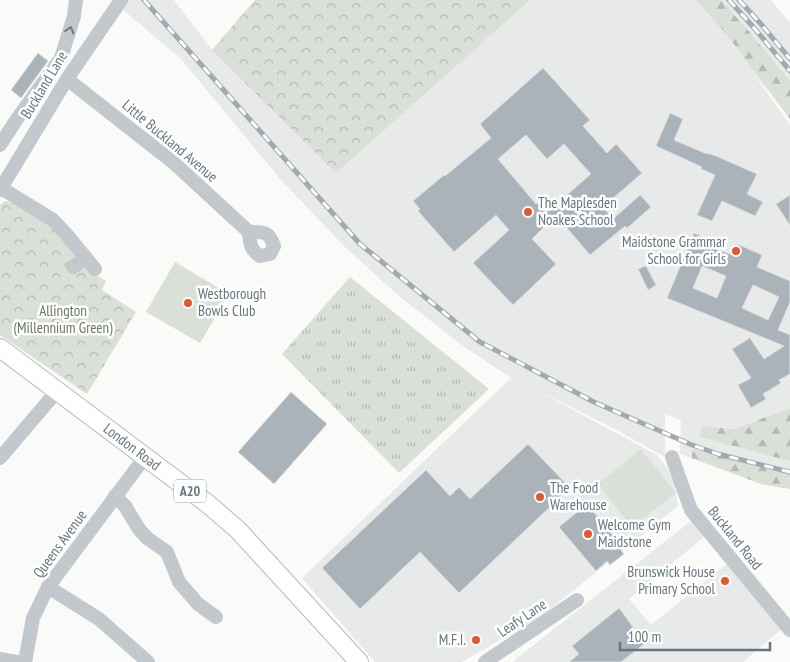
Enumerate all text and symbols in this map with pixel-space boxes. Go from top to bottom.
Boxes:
one-way arrow [64,26,74,34]
street label: Buckland Lane [16,48,71,122]
street label: Little Buckland Avenue [119,95,222,186]
place label: The Maplesden Noakes School [538,193,617,229]
marker: The Maplesden Noakes School [522,206,534,218]
place label: Maidstone Grammar School for Girls [622,232,727,268]
marker: Maidstone Grammar School for Girls [730,245,742,257]
place label: Westborough Bowls Club [198,284,266,320]
marker: Westborough Bowls Club [182,297,194,309]
park label: Allington (Millennium Green) [13,301,113,337]
street label: London Road [100,419,165,474]
place label: The Food Warehouse [550,478,607,514]
road number: A20 [174,480,206,502]
marker: The Food Warehouse [534,491,546,503]
street label: Buckland Road [704,502,767,573]
street label: Queens Avenue [29,506,91,581]
place label: Welcome Gym Maidstone [598,515,671,551]
marker: Welcome Gym Maidstone [582,528,594,540]
place label: Brunswick House Primary School [627,562,715,598]
marker: Brunswick House Primary School [719,575,731,587]
street label: Leafy Lane [494,594,550,641]
scale bar [620,620,770,652]
text: 100 m [628,627,661,646]
place label: M.F.I. [439,630,466,649]
marker: M.F.I. [470,634,482,646]

